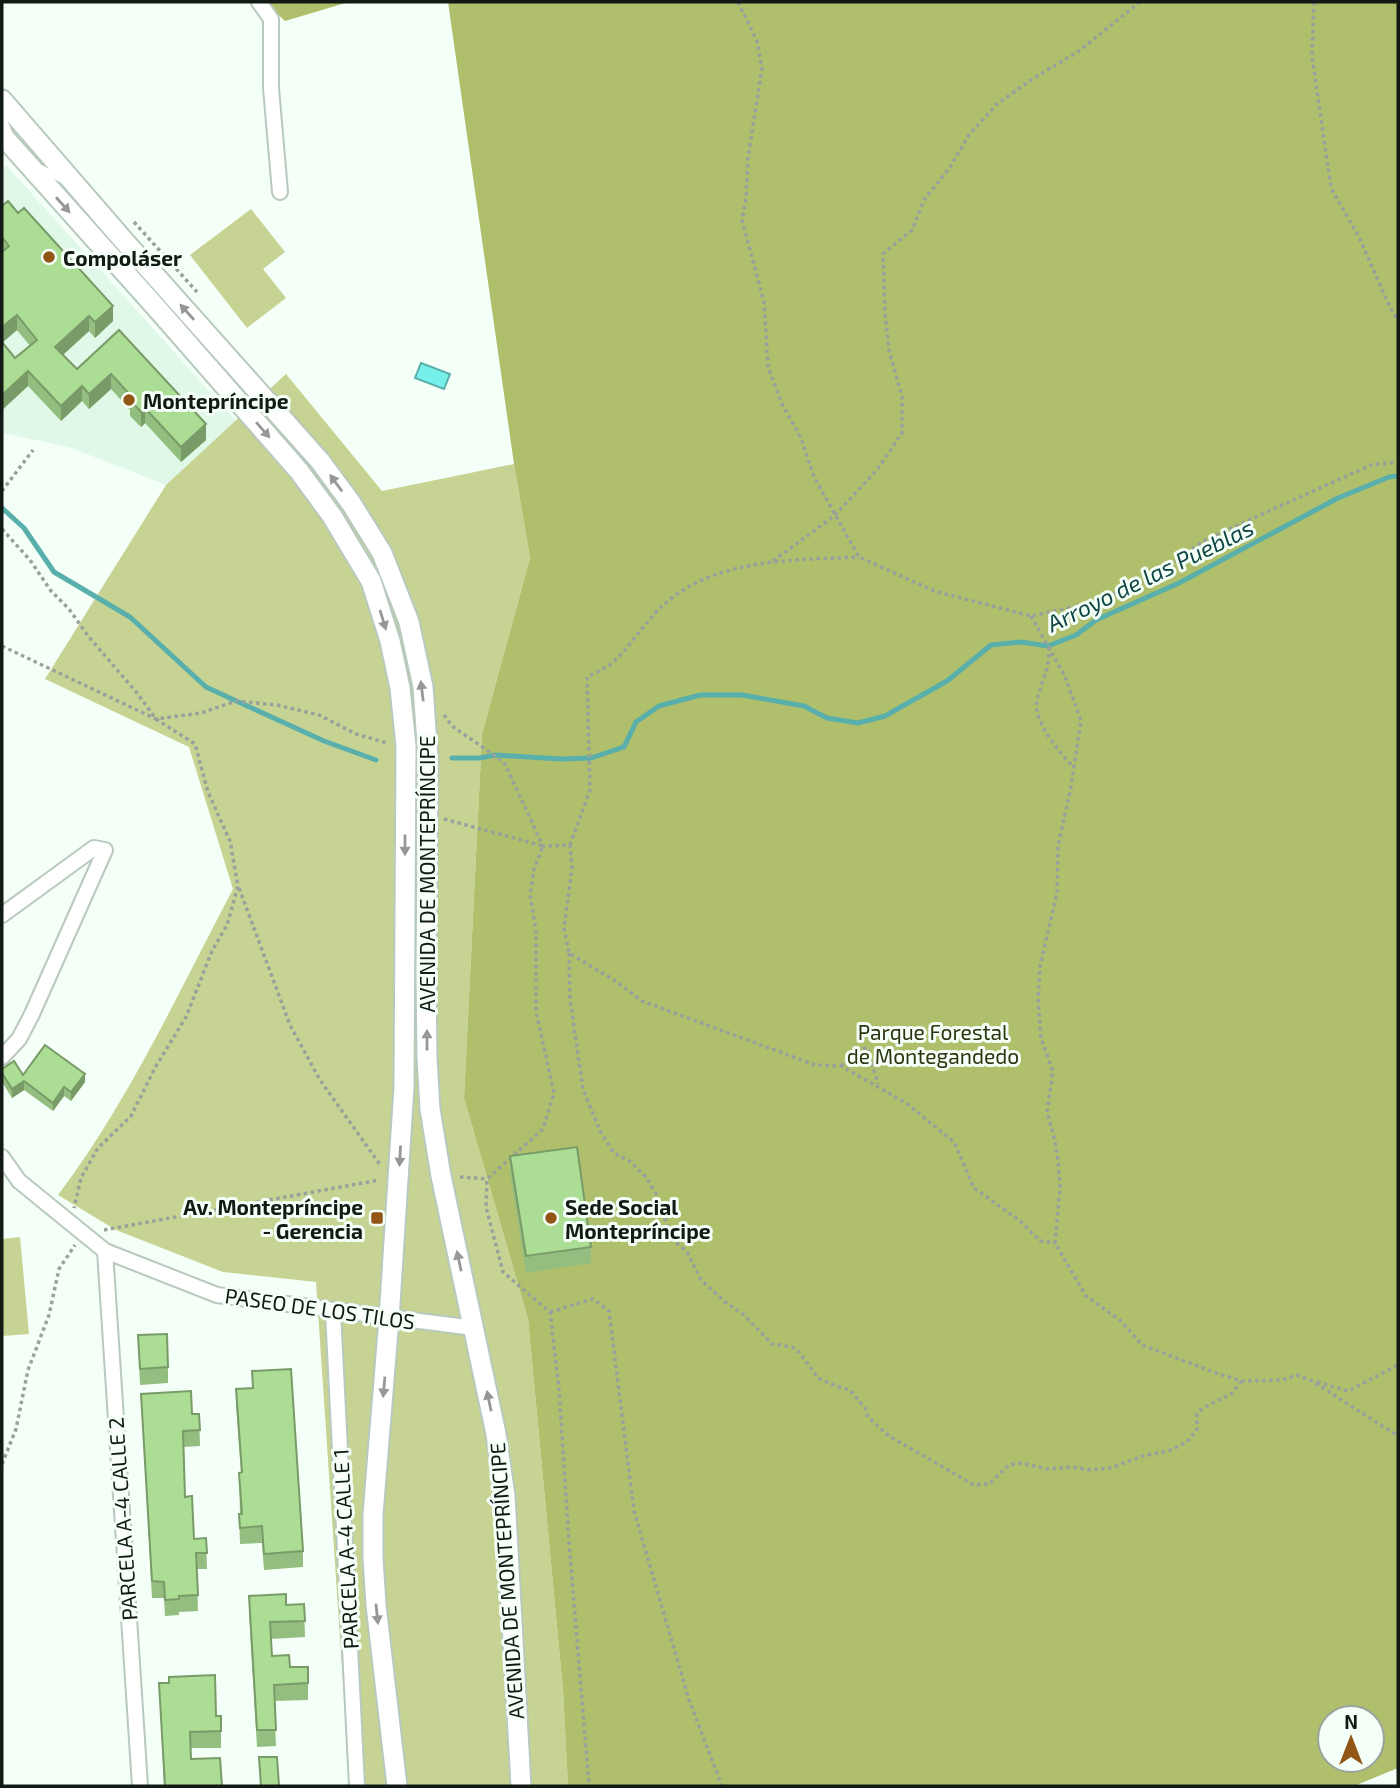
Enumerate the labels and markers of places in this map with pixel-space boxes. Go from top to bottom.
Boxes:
place label: Compoláser [63,245,182,270]
marker: Compoláser [41,249,57,265]
place label: Montepríncipe [143,388,289,413]
marker: Montepríncipe [121,392,137,408]
place label: Av. Montepríncipe - Gerencia [183,1194,363,1243]
place label: Sede Social Montepríncipe [565,1194,711,1243]
marker: Av. Montepríncipe - Gerencia [369,1210,385,1226]
marker: Sede Social Montepríncipe [543,1210,559,1226]

